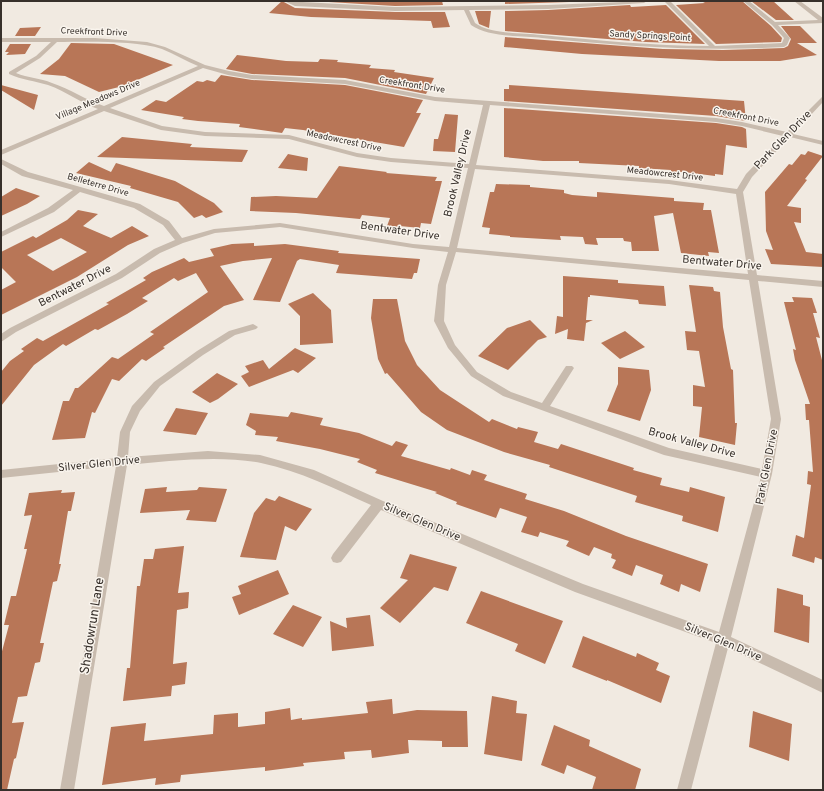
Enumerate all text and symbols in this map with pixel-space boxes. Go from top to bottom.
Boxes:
street label: Creekfront Drive [60,25,128,39]
street label: Sandy Springs Point [609,28,691,44]
street label: Creekfront Drive [378,74,446,96]
street label: Village Meadows Drive [54,77,142,123]
street label: Creekfront Drive [712,105,780,129]
street label: Park Glen Drive [751,108,815,172]
street label: Meadowcrest Drive [305,128,383,154]
street label: Brook Valley Drive [441,128,475,218]
street label: Meadowcrest Drive [626,165,704,183]
street label: Belleterre Drive [66,171,130,199]
street label: Bentwater Drive [360,219,441,243]
street label: Bentwater Drive [682,253,762,273]
street label: Bentwater Drive [36,262,114,310]
street label: Brook Valley Drive [647,425,737,461]
street label: Park Glen Drive [753,428,781,506]
street label: Silver Glen Drive [57,453,141,475]
street label: Silver Glen Drive [381,500,463,545]
street label: Shadowrun Lane [77,577,109,675]
street label: Silver Glen Drive [682,620,764,665]

